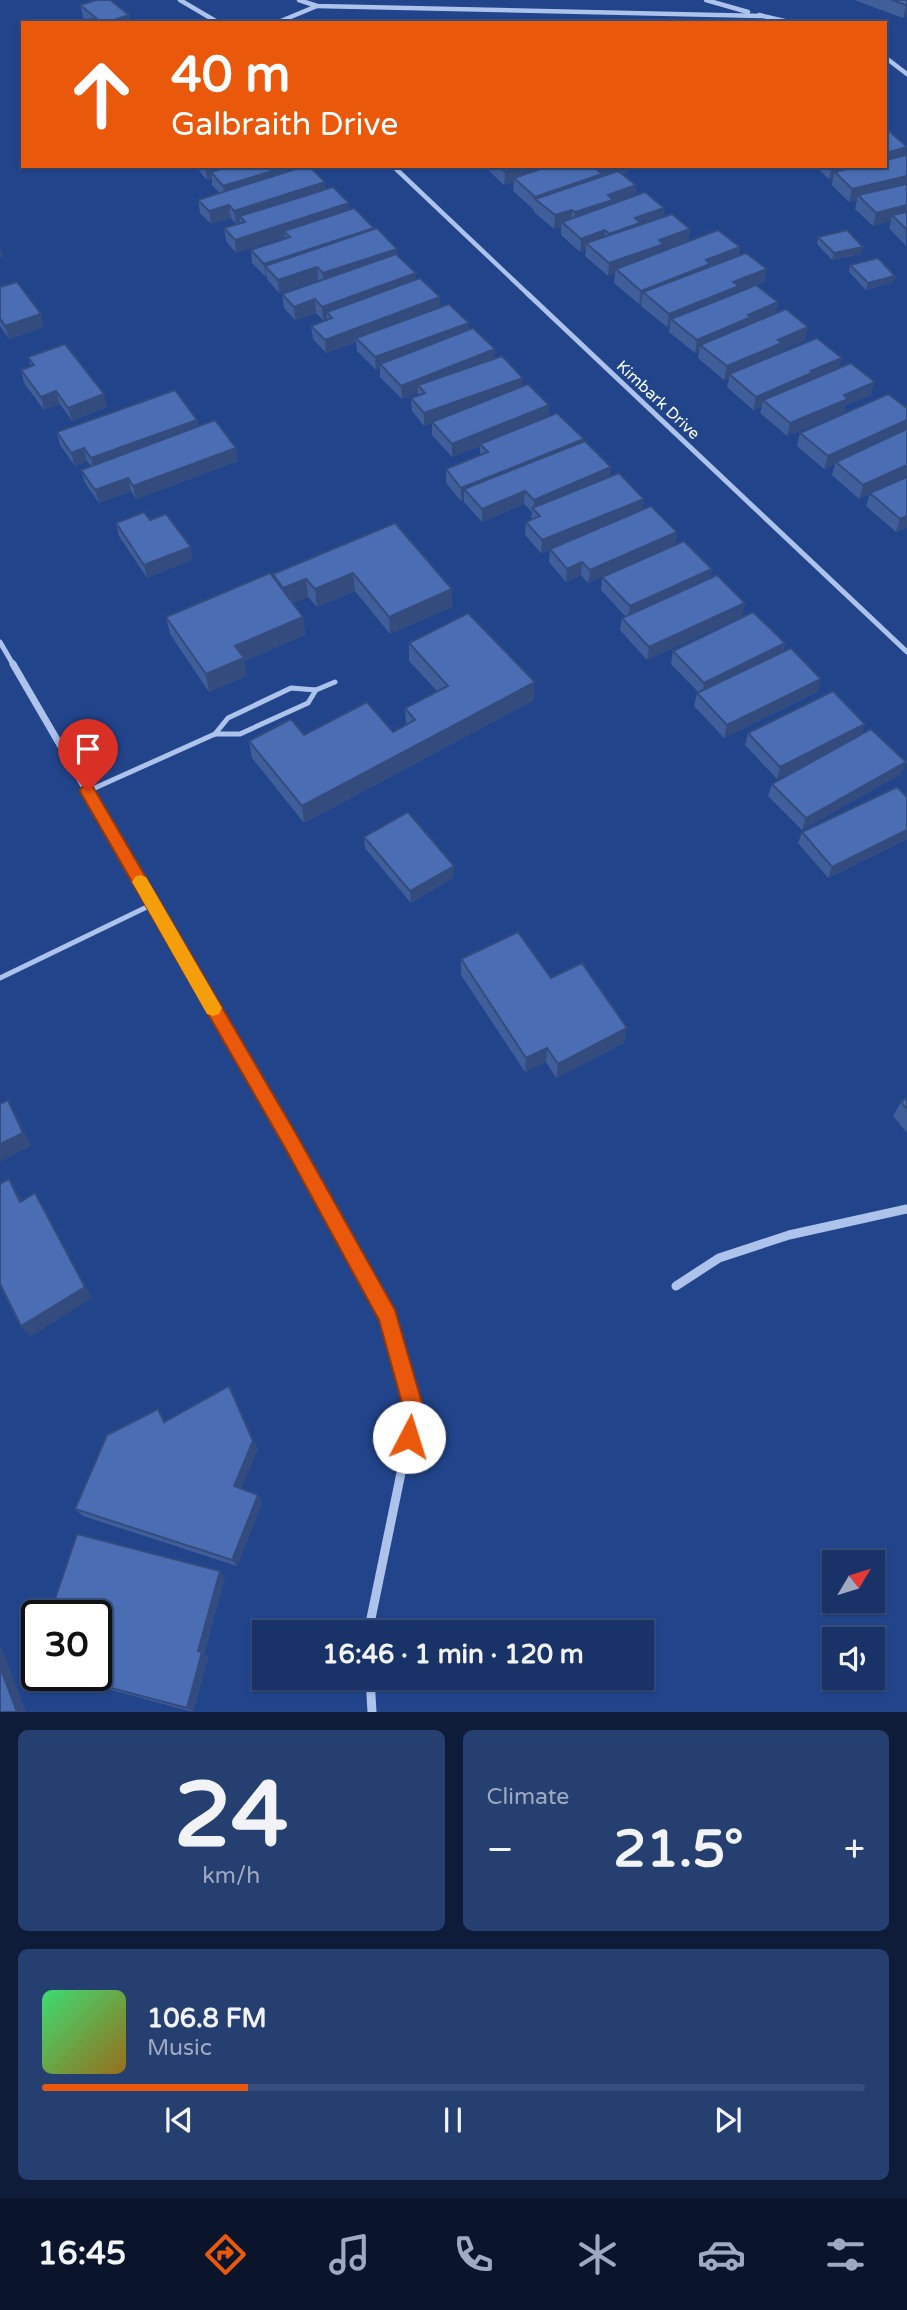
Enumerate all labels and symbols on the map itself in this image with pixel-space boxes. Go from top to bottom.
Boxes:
street label: Kimbark Drive [612,356,704,444]
pin [58,719,118,791]
position arrow [372,1400,446,1474]
north arrow [822,1550,886,1614]
speed limit sign: 30 [21,1600,112,1691]

